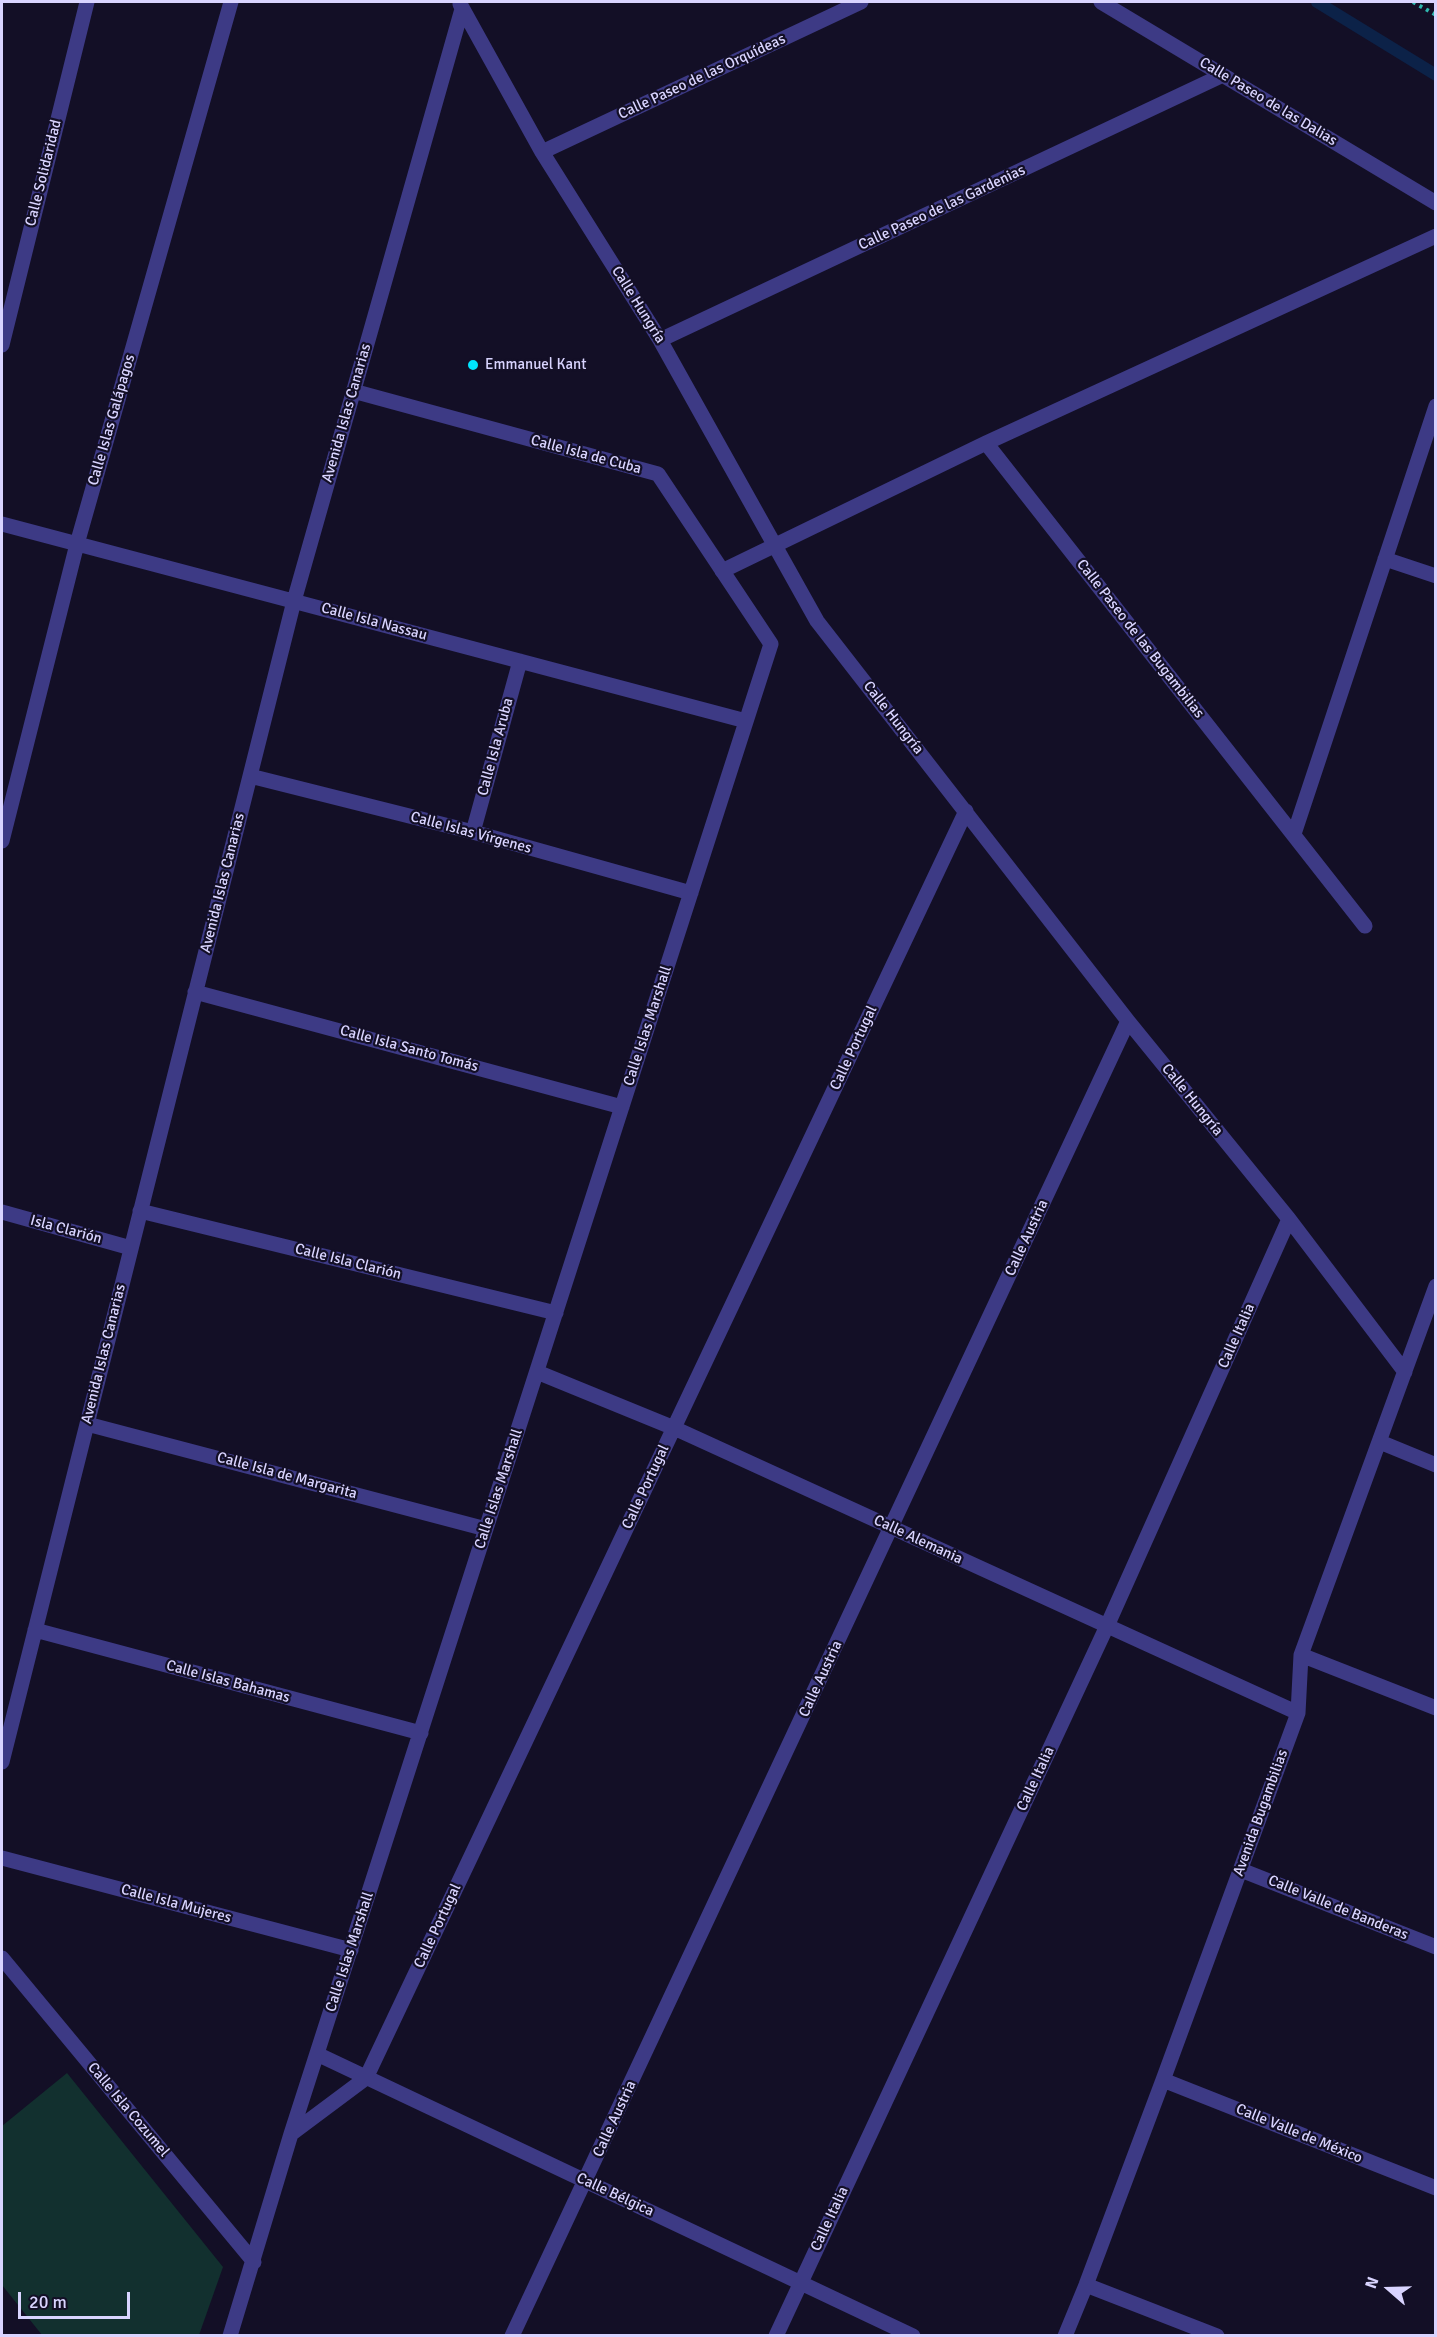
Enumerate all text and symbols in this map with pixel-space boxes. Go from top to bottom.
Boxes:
street label: Calle Paseo de las Orquídeas [615,30,789,124]
street label: Calle Paseo de las Dalias [1196,54,1340,150]
street label: Calle Solidaridad [22,118,66,228]
street label: Calle Paseo de las Gardenias [856,161,1028,255]
street label: Calle Hungría [607,263,669,347]
street label: Avenida Islas Canarias [319,342,375,484]
street label: Calle Islas Galápagos [85,352,139,488]
place label: Emmanuel Kant [485,356,587,374]
marker: Emmanuel Kant [466,358,480,372]
street label: Calle Isla de Cuba [529,432,643,478]
street label: Calle Paseo de las Bugambilias [1072,556,1208,722]
street label: Calle Isla Nassau [319,599,429,645]
street label: Calle Hungría [859,678,927,758]
street label: Calle Isla Aruba [474,696,518,798]
street label: Calle Islas Vírgenes [409,808,533,858]
street label: Avenida Islas Canarias [197,811,249,955]
street label: Calle Islas Marshall [620,964,676,1088]
street label: Calle Portugal [827,1003,881,1093]
street label: Calle Isla Santo Tomás [338,1022,480,1076]
street label: Calle Hungría [1157,1060,1227,1140]
street label: Calle Austria [1001,1197,1053,1279]
street label: Isla Clarión [28,1212,104,1248]
street label: Calle Isla Clarión [293,1240,403,1284]
street label: Avenida Islas Canarias [78,1282,130,1426]
street label: Calle Italia [1215,1301,1259,1371]
street label: Calle Islas Marshall [471,1427,527,1551]
street label: Calle Portugal [619,1442,673,1532]
street label: Calle Isla de Margarita [215,1449,359,1503]
street label: Calle Alemania [871,1512,965,1568]
street label: Calle Austria [795,1638,847,1720]
street label: Calle Islas Bahamas [164,1657,292,1707]
street label: Calle Italia [1013,1744,1059,1814]
street label: Avenida Bugambilias [1230,1747,1292,1879]
street label: Calle Valle de Banderas [1265,1872,1411,1944]
street label: Calle Isla Mujeres [119,1881,233,1927]
street label: Calle Portugal [411,1881,465,1971]
street label: Calle Islas Marshall [322,1890,378,2014]
street label: Calle Isla Cozumel [83,2059,173,2161]
street label: Calle Austria [589,2078,641,2160]
street label: Calle Valle de México [1233,2100,1365,2168]
street label: Calle Bélgica [573,2169,657,2221]
street label: Calle Italia [807,2184,853,2254]
north arrow [1359,2259,1419,2319]
text: N [1361,2274,1383,2292]
scale bar [21,2280,134,2318]
text: 20 m [29,2291,67,2313]

